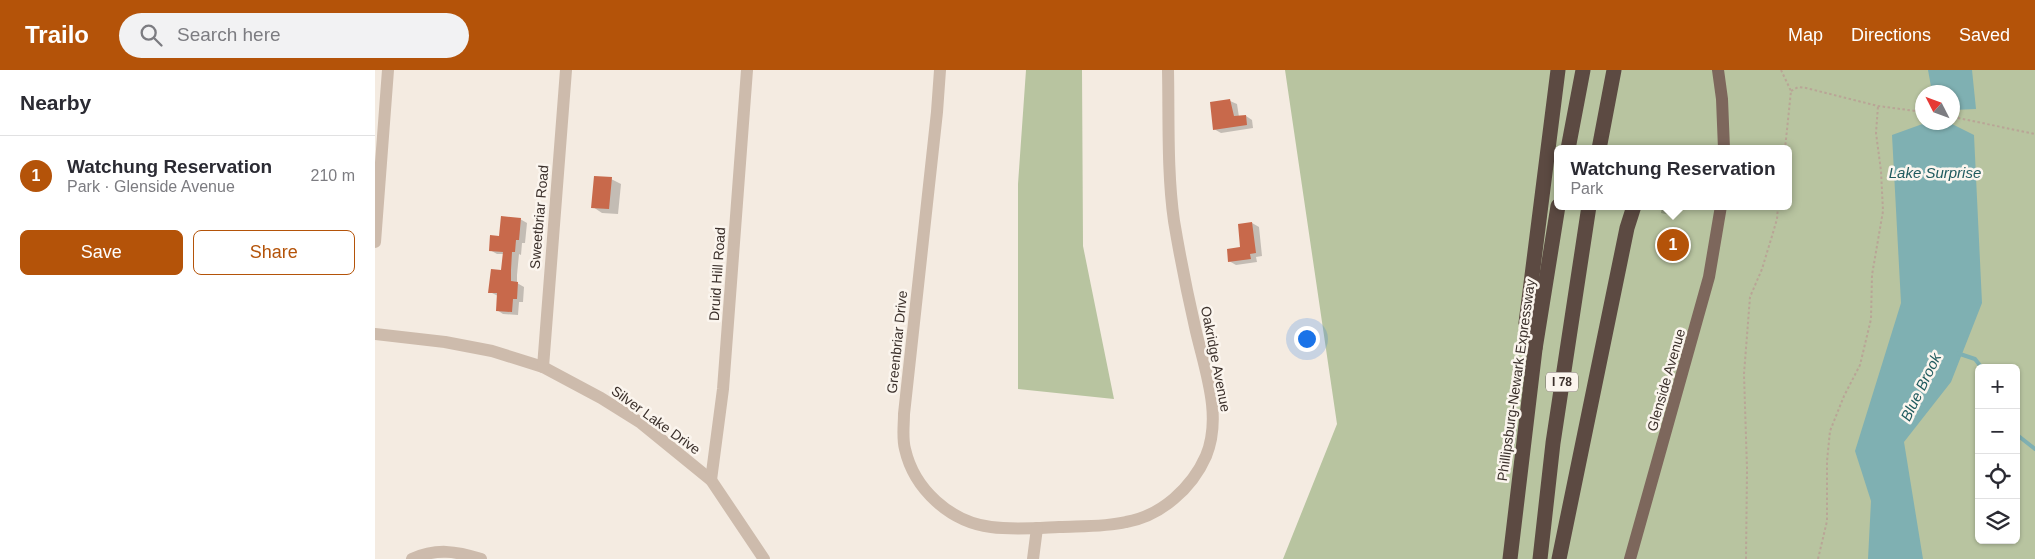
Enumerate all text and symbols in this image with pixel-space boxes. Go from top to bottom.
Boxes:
search box [119,13,469,58]
text: Trailo [25,21,89,48]
icon: search [137,21,165,49]
text: Search here [177,24,281,45]
text: Map [1788,25,1823,45]
text: Directions [1851,25,1931,45]
text: Saved [1959,25,2010,45]
north arrow [1915,85,1960,130]
text: Nearby [20,91,91,114]
popup [1554,145,1792,210]
text: Watchung Reservation [67,156,272,177]
text: Watchung Reservation [1570,158,1776,179]
street label: Sweetbriar Road [526,164,552,270]
water label: Lake Surprise [1889,164,1981,181]
text: 1 [32,167,40,184]
text: 210 m [311,167,355,184]
text: Park · Glenside Avenue [67,178,235,195]
text: Park [1570,180,1603,197]
street label: Druid Hill Road [706,226,728,322]
pin: 1 [1657,226,1689,264]
button: Save [20,230,183,275]
button: Share [193,230,355,275]
street label: Phillipsburg-Newark Expressway [1494,278,1538,482]
street label: Greenbriar Drive [884,290,910,394]
street label: Oakridge Avenue [1198,305,1234,413]
your location [1294,326,1320,352]
street label: Glenside Avenue [1644,327,1688,433]
water label: Blue Brook [1897,349,1945,423]
map controls [1975,364,2020,544]
button: + [1975,364,2020,409]
road number: I 78 [1546,372,1578,392]
street label: Silver Lake Drive [608,382,704,458]
button: − [1975,409,2020,454]
button: locate [1975,454,2020,499]
button: layers [1975,499,2020,544]

